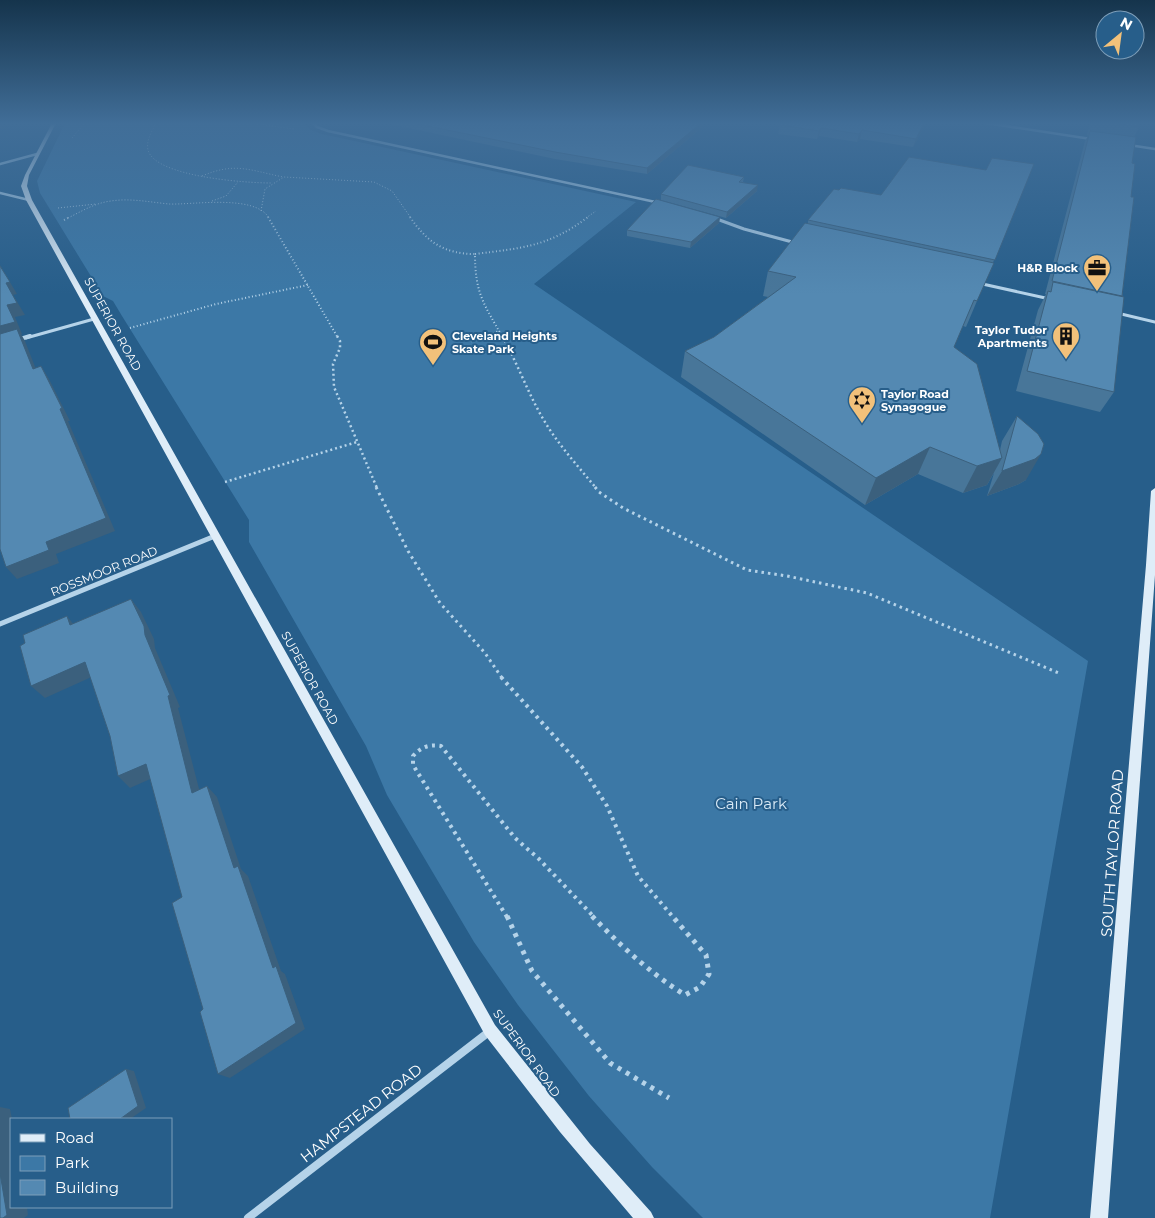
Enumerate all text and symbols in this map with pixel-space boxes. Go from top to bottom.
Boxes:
north arrow [1095,10,1145,60]
text: N [1117,13,1136,34]
office icon: H&R Block [1082,253,1112,292]
place label: H&R Block [1017,261,1079,275]
street label: SUPERIOR ROAD [81,275,145,374]
building icon: Taylor Tudor Apartments [1051,321,1081,360]
place label: Taylor Tudor Apartments [975,323,1047,350]
sports icon: Cleveland Heights Skate Park [418,327,448,366]
place label: Cleveland Heights Skate Park [452,329,557,356]
synagogue icon: Taylor Road Synagogue [847,385,877,424]
place label: Taylor Road Synagogue [881,387,949,414]
street label: ROSSMOOR ROAD [48,543,160,599]
street label: SUPERIOR ROAD [278,629,342,728]
street label: SOUTH TAYLOR ROAD [1097,769,1127,937]
park label: Cain Park [715,794,787,813]
street label: SUPERIOR ROAD [490,1006,564,1100]
street label: HAMPSTEAD ROAD [296,1060,426,1166]
legend [10,1118,172,1208]
text: Road [55,1128,94,1147]
text: Park [55,1153,89,1172]
text: Building [55,1178,119,1197]

